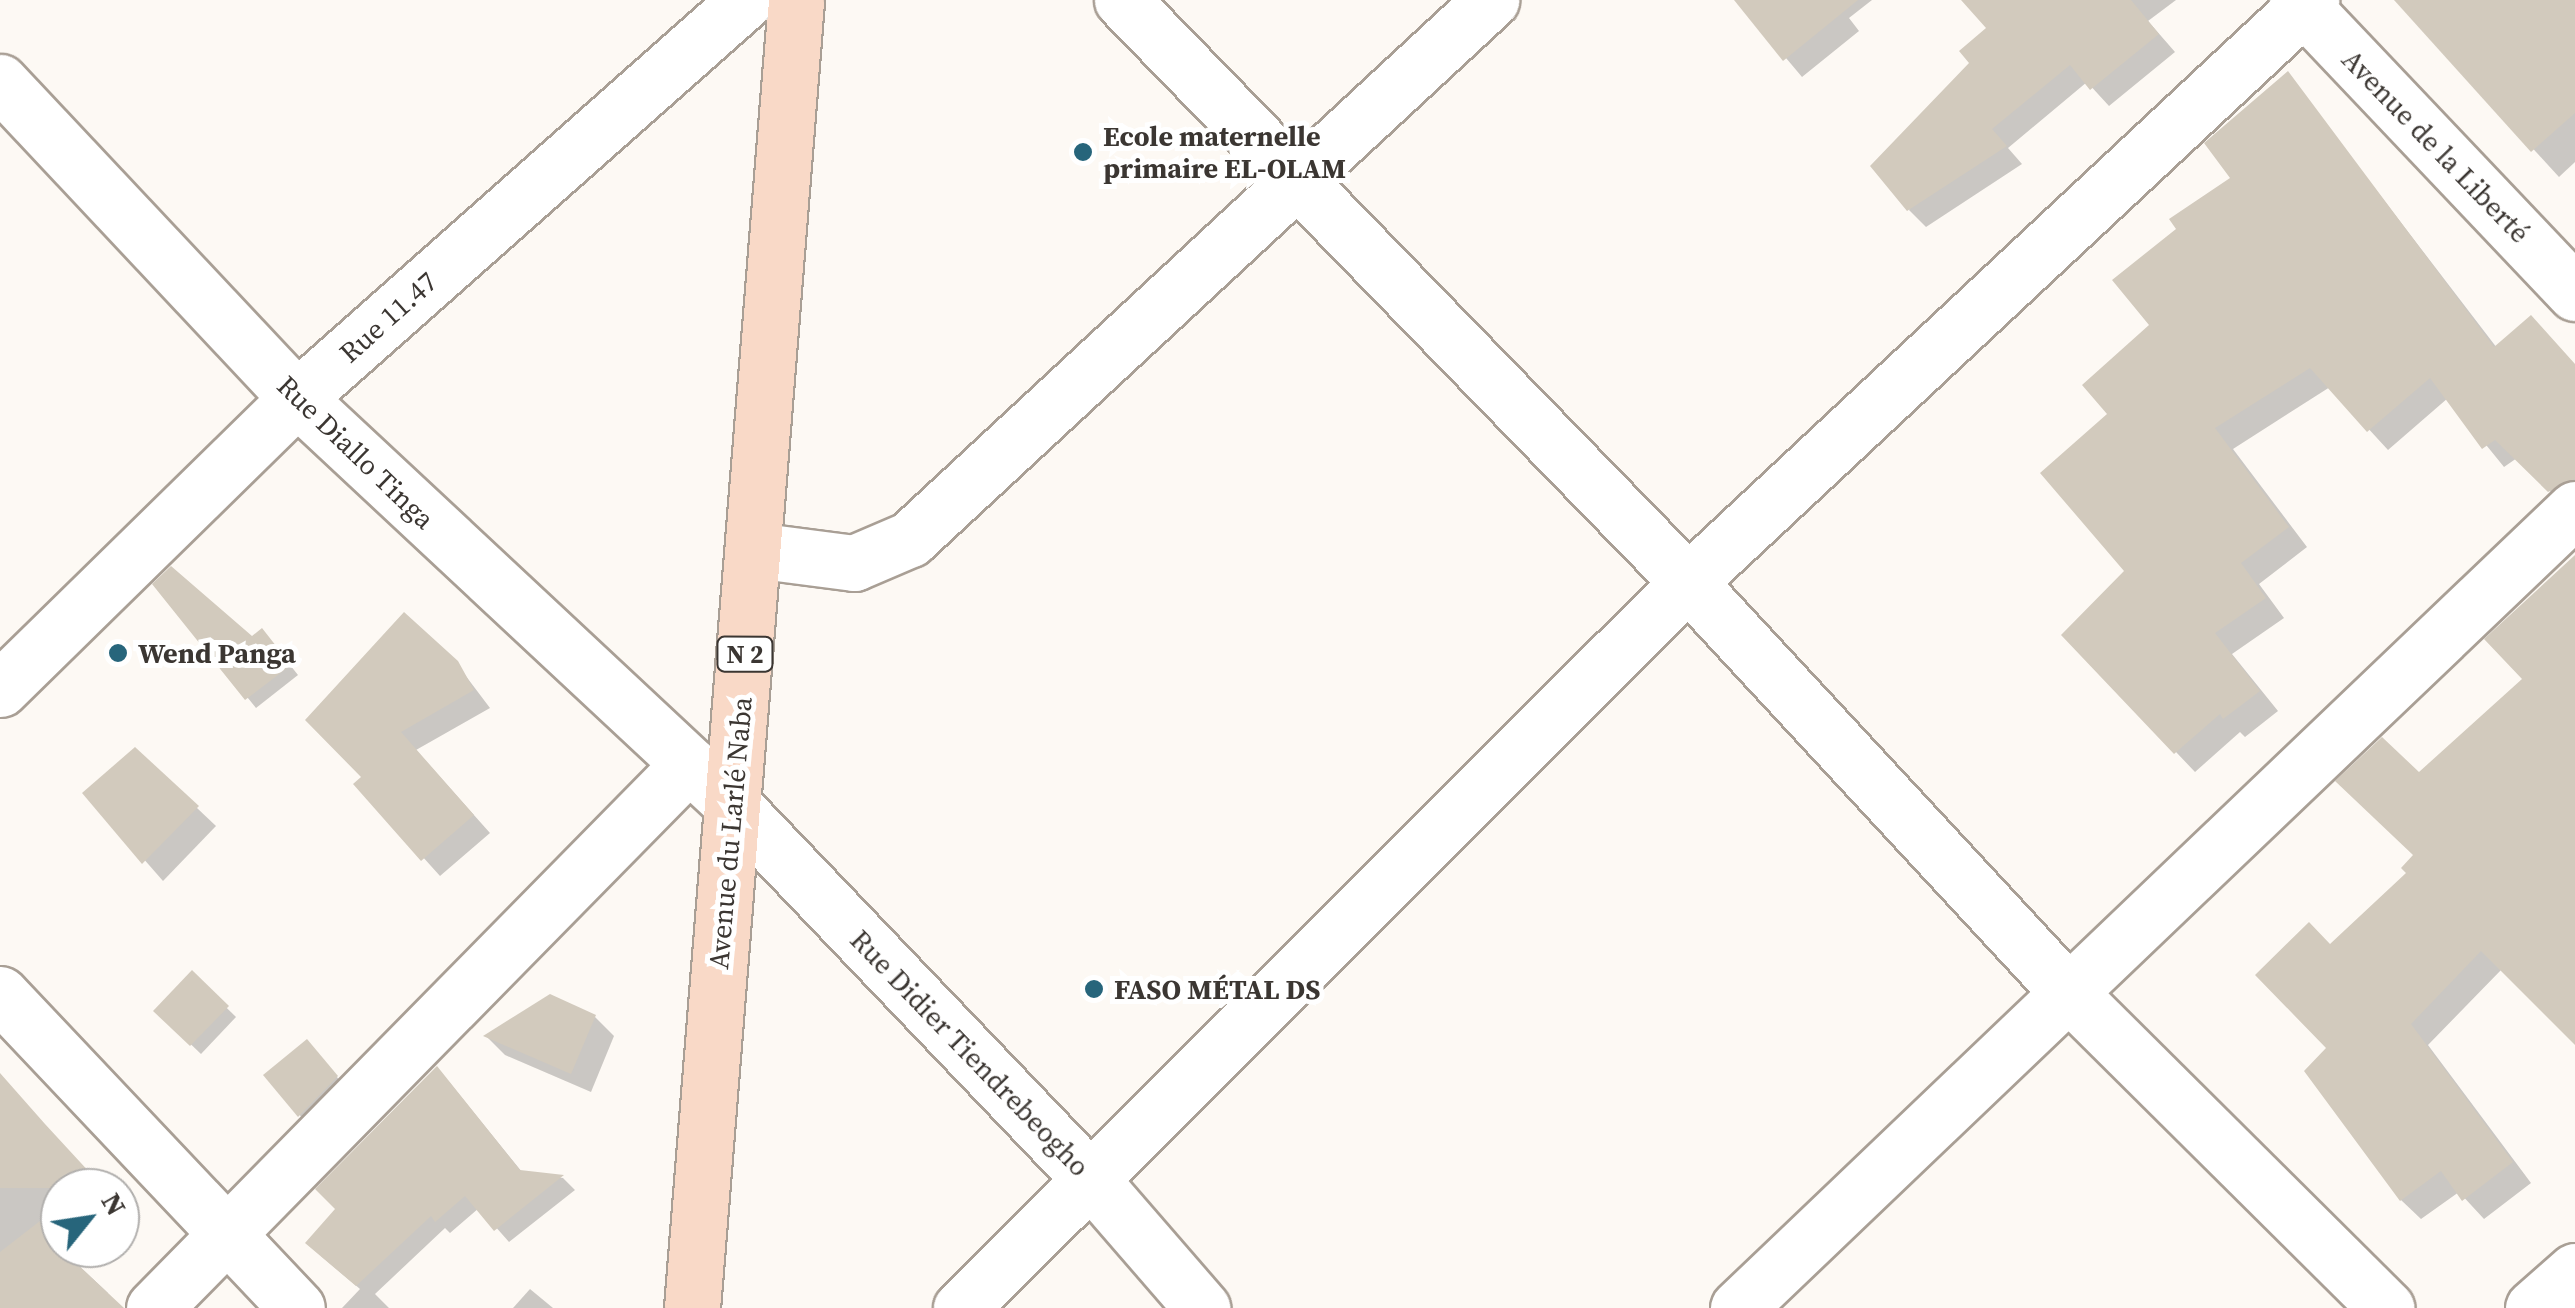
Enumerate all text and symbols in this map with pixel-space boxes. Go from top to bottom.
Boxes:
street label: Avenue de la Liberté [2335,43,2537,249]
place label: Ecole maternelle primaire EL-OLAM [1103,119,1346,185]
marker: Ecole maternelle primaire EL-OLAM [1072,141,1094,163]
street label: Rue 11.47 [332,265,444,369]
street label: Rue Diallo Tinga [270,368,442,536]
road number: N 2 [715,634,775,674]
place label: Wend Panga [138,636,296,670]
marker: Wend Panga [107,642,129,664]
street label: Avenue du Larlé Naba [701,695,759,971]
street label: Rue Didier Tiendrebeogho [843,923,1097,1183]
place label: FASO MÉTAL DS [1114,972,1320,1006]
marker: FASO MÉTAL DS [1083,978,1105,1000]
north arrow [40,1168,140,1268]
text: N [93,1186,136,1222]

